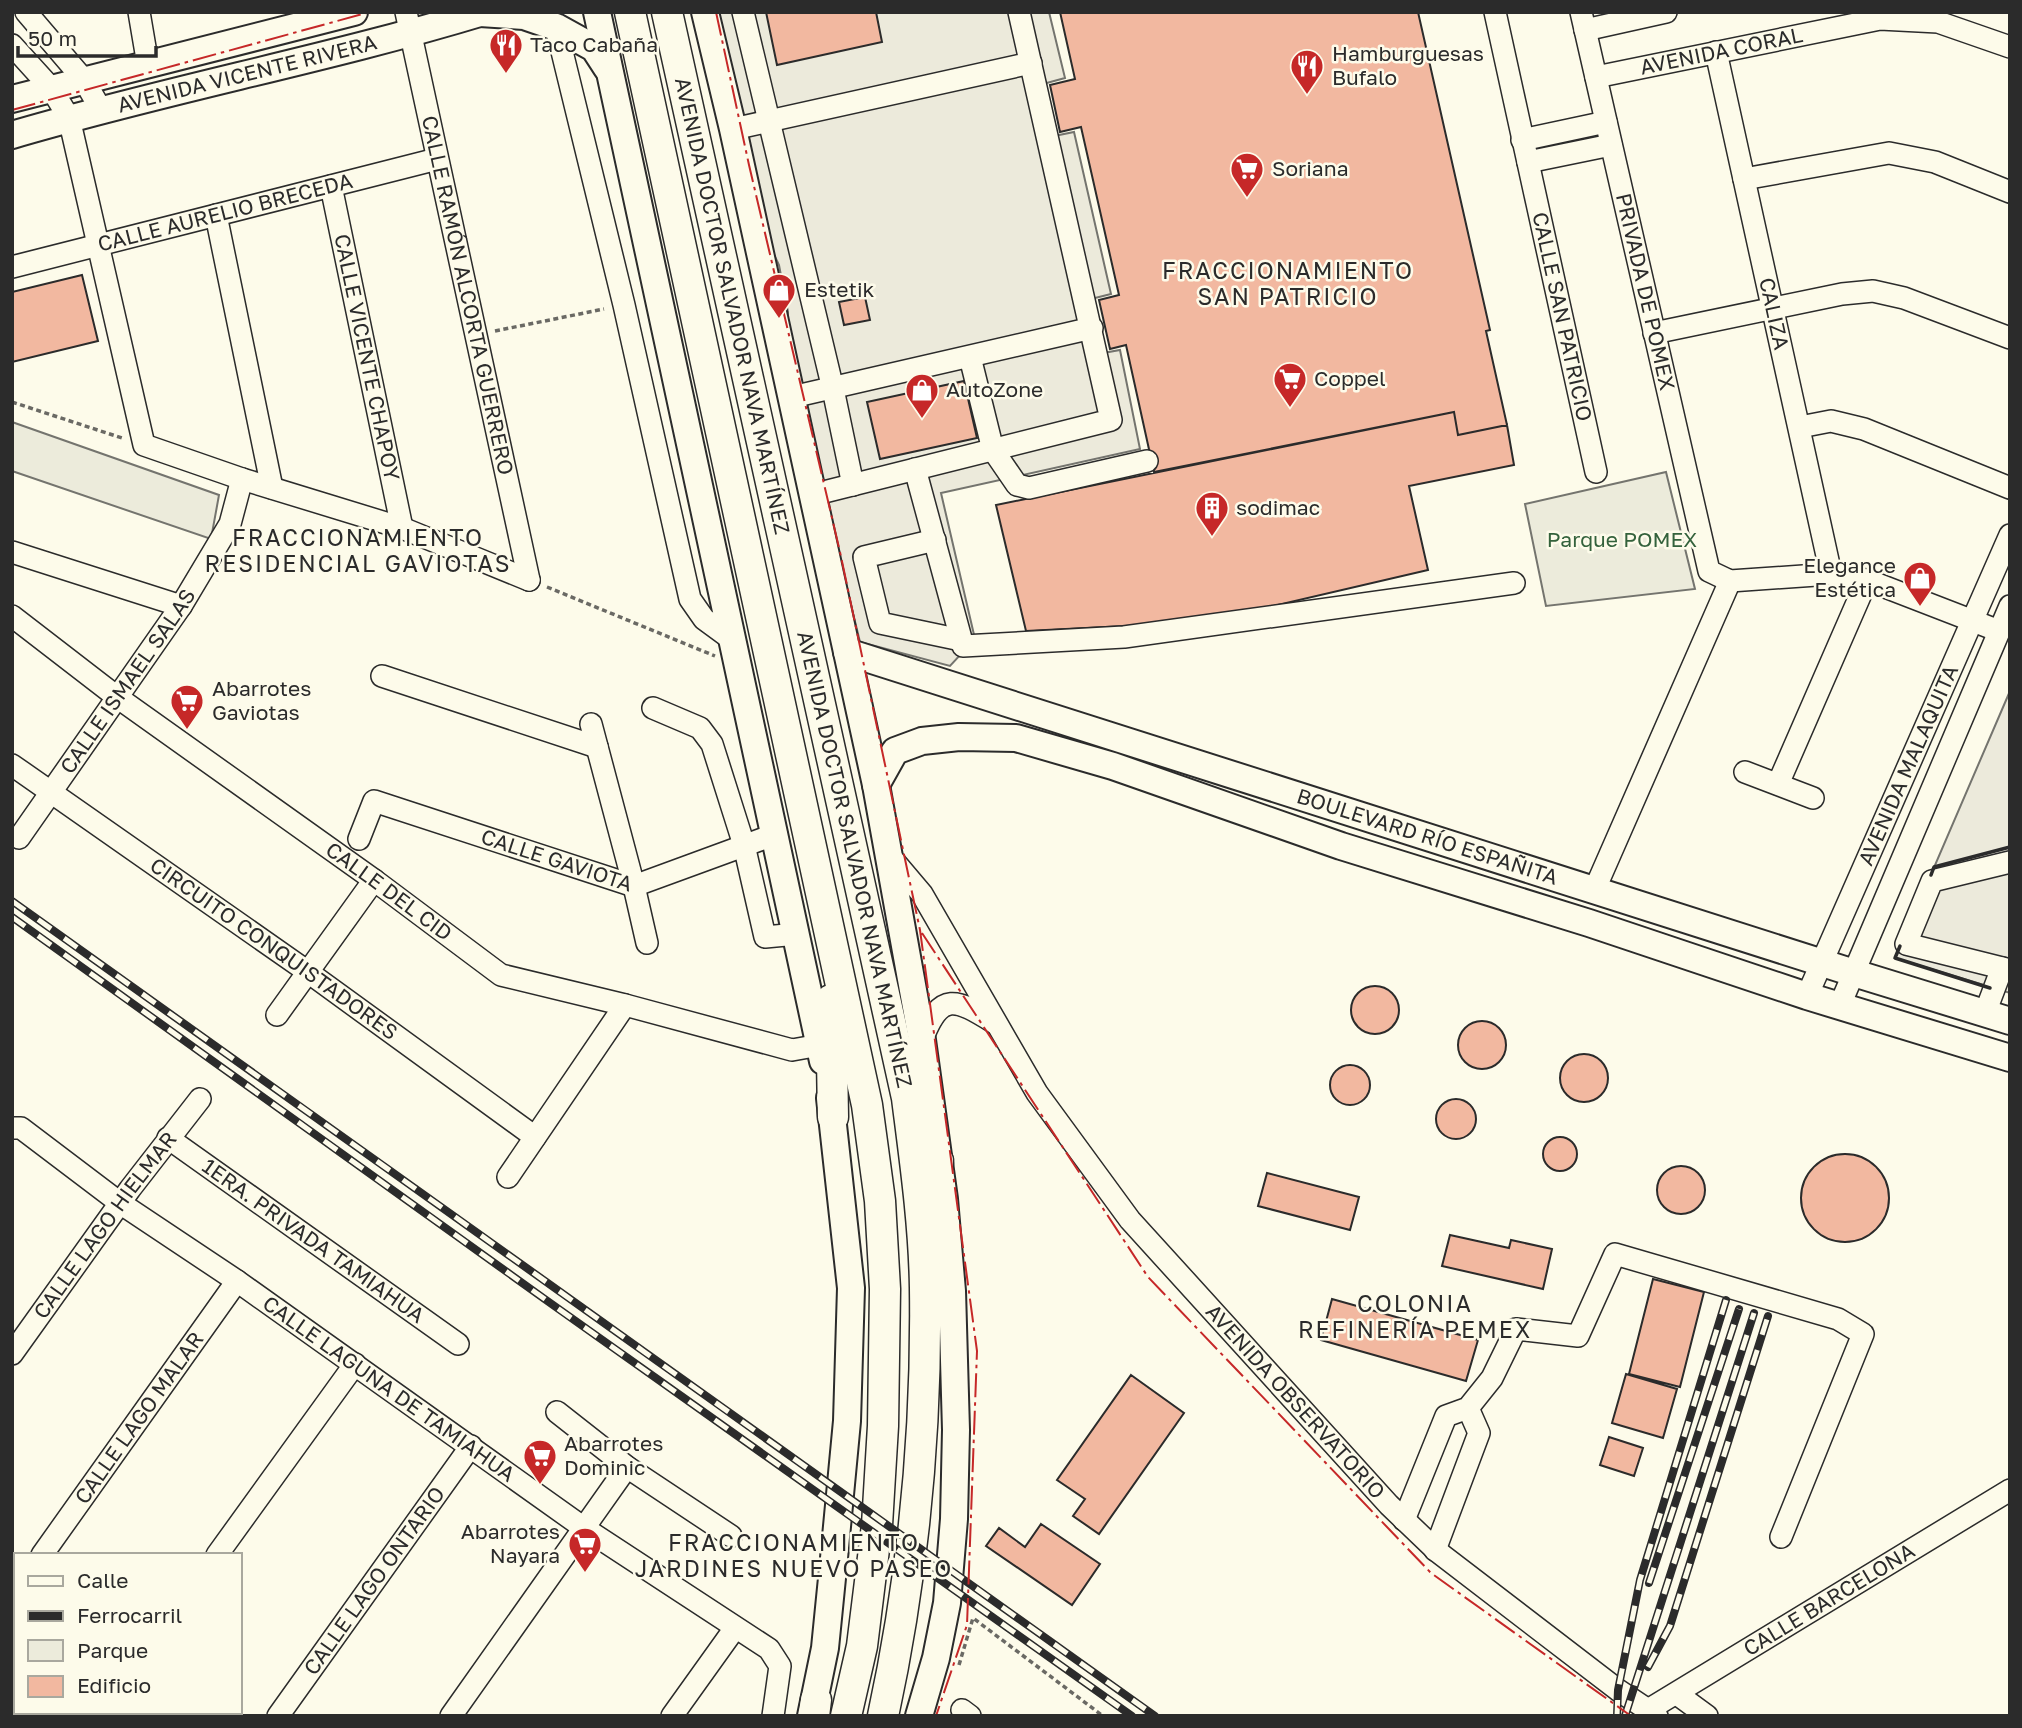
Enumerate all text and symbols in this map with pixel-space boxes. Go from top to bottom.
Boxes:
scale bar [18,14,156,58]
street label: AVENIDA CORAL [1638,21,1805,80]
text: 50 m [28,25,77,51]
restaurant icon: Taco Cabaña [487,26,525,75]
street label: AVENIDA VICENTE RIVERA [114,28,379,118]
place label: Taco Cabaña [530,31,658,57]
place label: Hamburguesas Bufalo [1332,40,1484,90]
restaurant icon: Hamburguesas Bufalo [1288,47,1326,96]
street label: AVENIDA DOCTOR SALVADOR NAVA MARTÍNEZ [670,75,796,537]
street label: CALLE RAMÓN ALCORTA GUERRERO [417,113,520,477]
supermarket icon: Soriana [1228,150,1266,199]
place label: Soriana [1272,155,1349,181]
street label: CALLE AURELIO BRECEDA [95,167,355,257]
street label: PRIVADA DE POMEX [1611,190,1681,393]
street label: CALLE SAN PATRICIO [1527,210,1598,424]
street label: CALLE VICENTE CHAPOY [329,231,406,483]
district label: FRACCIONAMIENTO SAN PATRICIO [1162,256,1414,310]
shop icon: Estetik [760,271,798,320]
street label: CALIZA [1754,275,1795,352]
place label: Estetik [804,276,875,302]
supermarket icon: Coppel [1271,360,1309,409]
place label: Coppel [1314,365,1386,391]
shop icon: AutoZone [903,371,941,420]
place label: AutoZone [946,376,1043,402]
building icon: sodimac [1193,489,1231,538]
place label: sodimac [1236,494,1320,520]
district label: FRACCIONAMIENTO RESIDENCIAL GAVIOTAS [205,523,511,577]
park label: Parque POMEX [1547,526,1697,552]
place label: Elegance Estética [1803,552,1896,602]
shop icon: Elegance Estética [1901,559,1939,608]
street label: CALLE ISMAEL SALAS [54,584,200,778]
street label: AVENIDA DOCTOR SALVADOR NAVA MARTÍNEZ [792,628,918,1090]
street label: AVENIDA MALAQUITA [1852,661,1963,869]
place label: Abarrotes Gaviotas [212,675,311,725]
supermarket icon: Abarrotes Gaviotas [168,682,206,731]
street label: BOULEVARD RÍO ESPAÑITA [1294,782,1561,890]
street label: CALLE GAVIOTA [478,823,636,897]
street label: CALLE DEL CID [321,836,458,946]
street label: CIRCUITO CONQUISTADORES [145,852,403,1045]
street label: CALLE LAGO HIELMAR [27,1126,182,1323]
street label: 1ERA. PRIVADA TAMIAHUA [198,1152,430,1328]
district label: COLONIA REFINERÍA PEMEX [1298,1289,1532,1343]
street label: CALLE LAGUNA DE TAMIAHUA [258,1290,520,1487]
street label: AVENIDA OBSERVATORIO [1201,1298,1391,1504]
street label: CALLE LAGO MALAR [69,1327,209,1509]
place label: Abarrotes Dominic [564,1430,663,1480]
supermarket icon: Abarrotes Dominic [521,1437,559,1486]
street label: CALLE LAGO ONTARIO [298,1481,450,1680]
place label: Abarrotes Nayara [461,1518,560,1568]
supermarket icon: Abarrotes Nayara [566,1525,604,1574]
district label: FRACCIONAMIENTO JARDINES NUEVO PASEO [635,1528,953,1582]
street label: CALLE BARCELONA [1738,1537,1919,1661]
legend [14,1553,242,1714]
text: Calle [77,1567,129,1593]
text: Ferrocarril [77,1602,182,1628]
text: Parque [77,1637,148,1663]
text: Edificio [77,1672,151,1698]

